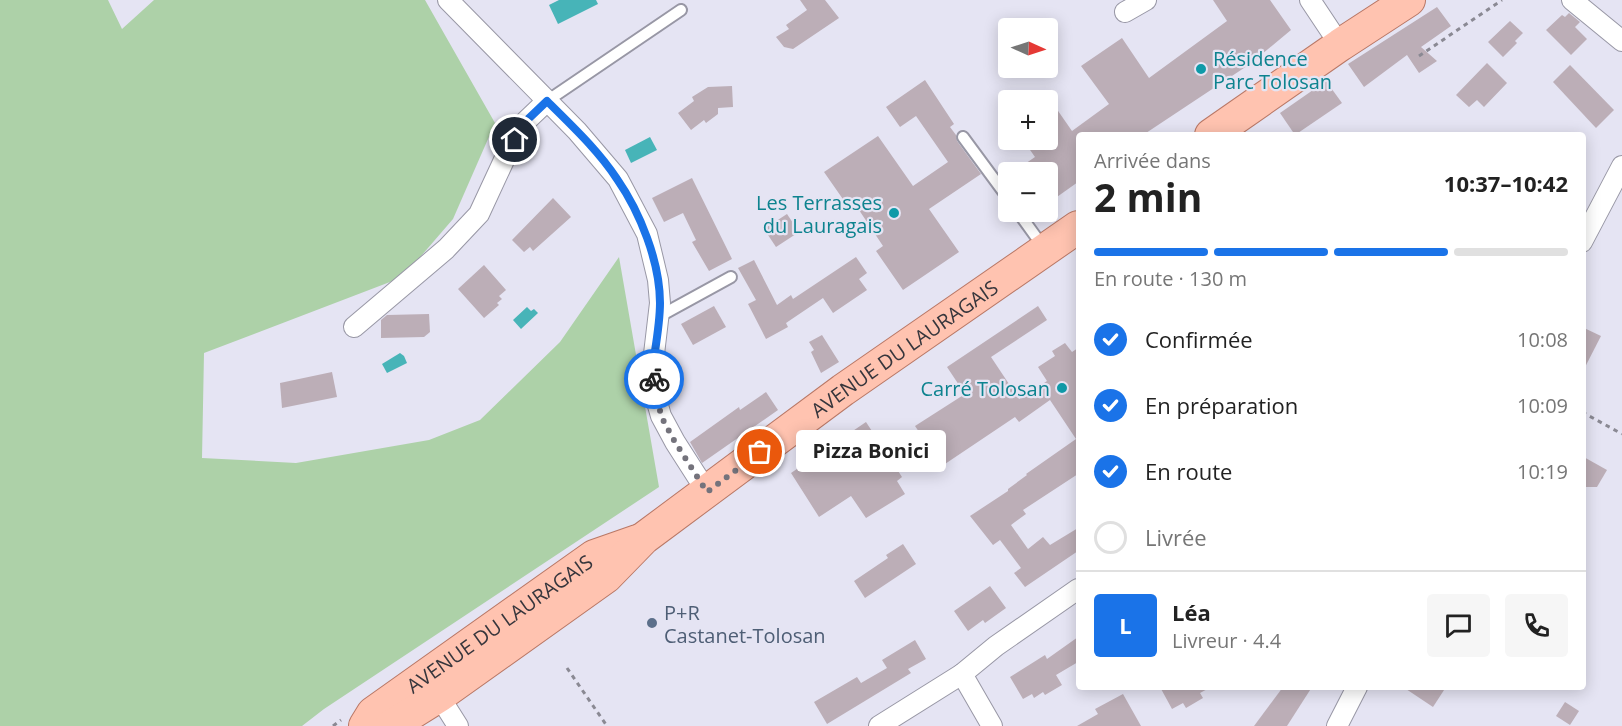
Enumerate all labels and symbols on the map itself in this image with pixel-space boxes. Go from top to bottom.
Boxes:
north arrow [998,18,1058,78]
place label: Résidence Parc Tolosan [1213,45,1332,95]
marker: Résidence Parc Tolosan [1194,62,1208,76]
pin [489,114,540,165]
place label: Les Terrasses du Lauragais [756,189,882,239]
marker: Les Terrasses du Lauragais [887,206,901,220]
street label: AVENUE DU LAURAGAIS [805,273,1003,423]
courier [624,349,684,409]
place label: Carré Tolosan [920,375,1050,402]
marker: Carré Tolosan [1055,381,1069,395]
pin [734,426,785,477]
callout: Pizza Bonici [796,431,946,473]
street label: AVENUE DU LAURAGAIS [401,548,598,699]
place label: P+R Castanet-Tolosan [664,599,826,649]
marker: P+R Castanet-Tolosan [645,616,659,630]

